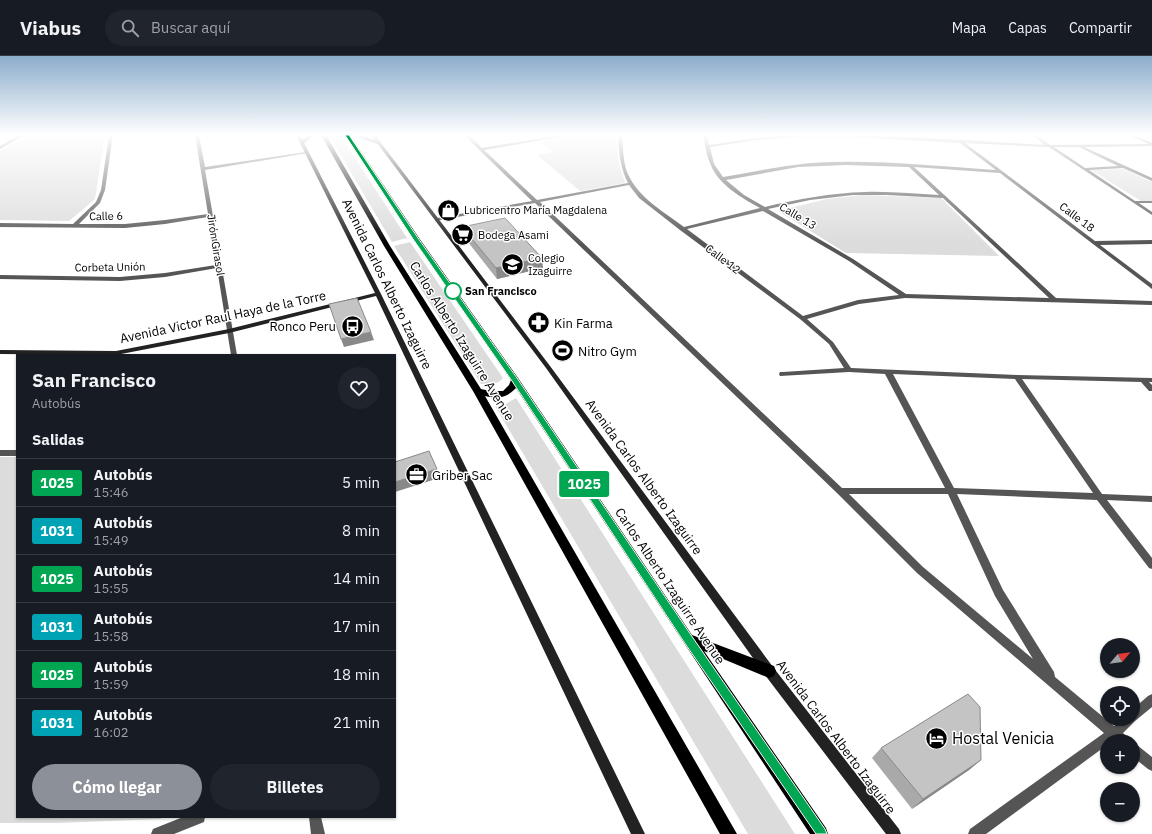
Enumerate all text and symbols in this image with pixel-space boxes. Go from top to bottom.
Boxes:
search box [105,10,385,46]
text: Viabus [20,16,81,40]
icon: search [119,17,141,39]
text: Buscar aquí [151,18,230,37]
text: Mapa [952,19,986,37]
text: Capas [1008,19,1047,37]
text: Compartir [1069,19,1132,37]
street label: Avenida Carlos Alberto Izaguirre [338,196,436,372]
shop icon: Lubricentro María Magdalena [436,197,462,223]
street label: Calle 18 [1057,199,1097,235]
street label: Calle 13 [777,200,819,232]
place label: Lubricentro María Magdalena [464,203,607,217]
street label: Calle 6 [89,209,123,223]
street label: Jirón Girasol [204,213,228,277]
supermarket icon: Bodega Asami [450,222,476,248]
place label: Bodega Asami [478,228,549,242]
street label: Calle 12 [703,241,743,277]
school or university icon: Colegio Izaguirre [499,251,525,277]
place label: Colegio Izaguirre [528,251,572,278]
street label: Carlos Alberto Izaguirre Avenue [406,258,518,424]
street label: Corbeta Unión [75,259,145,275]
marker: San Francisco [444,282,462,300]
place label: San Francisco [465,284,537,298]
street label: Avenida Victor Raul Haya de la Torre [118,287,328,347]
pharmacy icon: Kin Farma [526,310,552,336]
bus stop icon: Ronco Peru [339,313,365,339]
place label: Kin Farma [554,315,613,332]
place label: Ronco Peru [269,318,336,335]
sports icon: Nitro Gym [550,338,576,364]
place label: Nitro Gym [578,343,637,360]
button: heart [338,367,380,409]
text: San Francisco [32,368,156,392]
text: Autobús [32,395,81,412]
street label: Avenida Carlos Alberto Izaguirre [582,396,706,558]
text: Salidas [32,430,84,449]
office icon: Griber Sac [403,462,429,488]
text: Autobús [94,465,153,484]
place label: Griber Sac [432,467,493,484]
line badge: 1025 [556,471,612,497]
text: 5 min [342,473,380,492]
text: 1025 [40,474,74,492]
text: 1025 [567,475,601,493]
text: 15:46 [94,484,129,501]
street label: Carlos Alberto Izaguirre Avenue [611,505,729,667]
text: Autobús [94,513,153,532]
text: 8 min [342,521,380,540]
text: 1031 [40,522,74,540]
text: 15:49 [94,532,129,549]
text: Autobús [94,561,153,580]
text: 14 min [333,569,380,588]
text: 1025 [40,570,74,588]
text: 15:55 [94,580,129,597]
text: Autobús [94,609,153,628]
text: 17 min [333,617,380,636]
text: 1031 [40,618,74,636]
text: 15:58 [94,628,129,645]
north arrow [1100,638,1140,678]
map controls [1100,638,1140,822]
text: Autobús [94,657,153,676]
street label: Avenida Carlos Alberto Izaguirre [773,657,899,817]
text: 18 min [333,665,380,684]
text: 1025 [40,666,74,684]
text: 15:59 [94,676,129,693]
button: locate [1100,686,1140,726]
text: Autobús [94,705,153,724]
text: 21 min [333,713,380,732]
text: 1031 [40,714,74,732]
text: 16:02 [94,724,129,741]
hotel icon: Hostal Venicia [924,725,950,751]
place label: Hostal Venicia [952,728,1054,748]
button: + [1100,734,1140,774]
button: Cómo llegar [32,764,202,810]
button: Billetes [210,764,380,810]
button: − [1100,782,1140,822]

